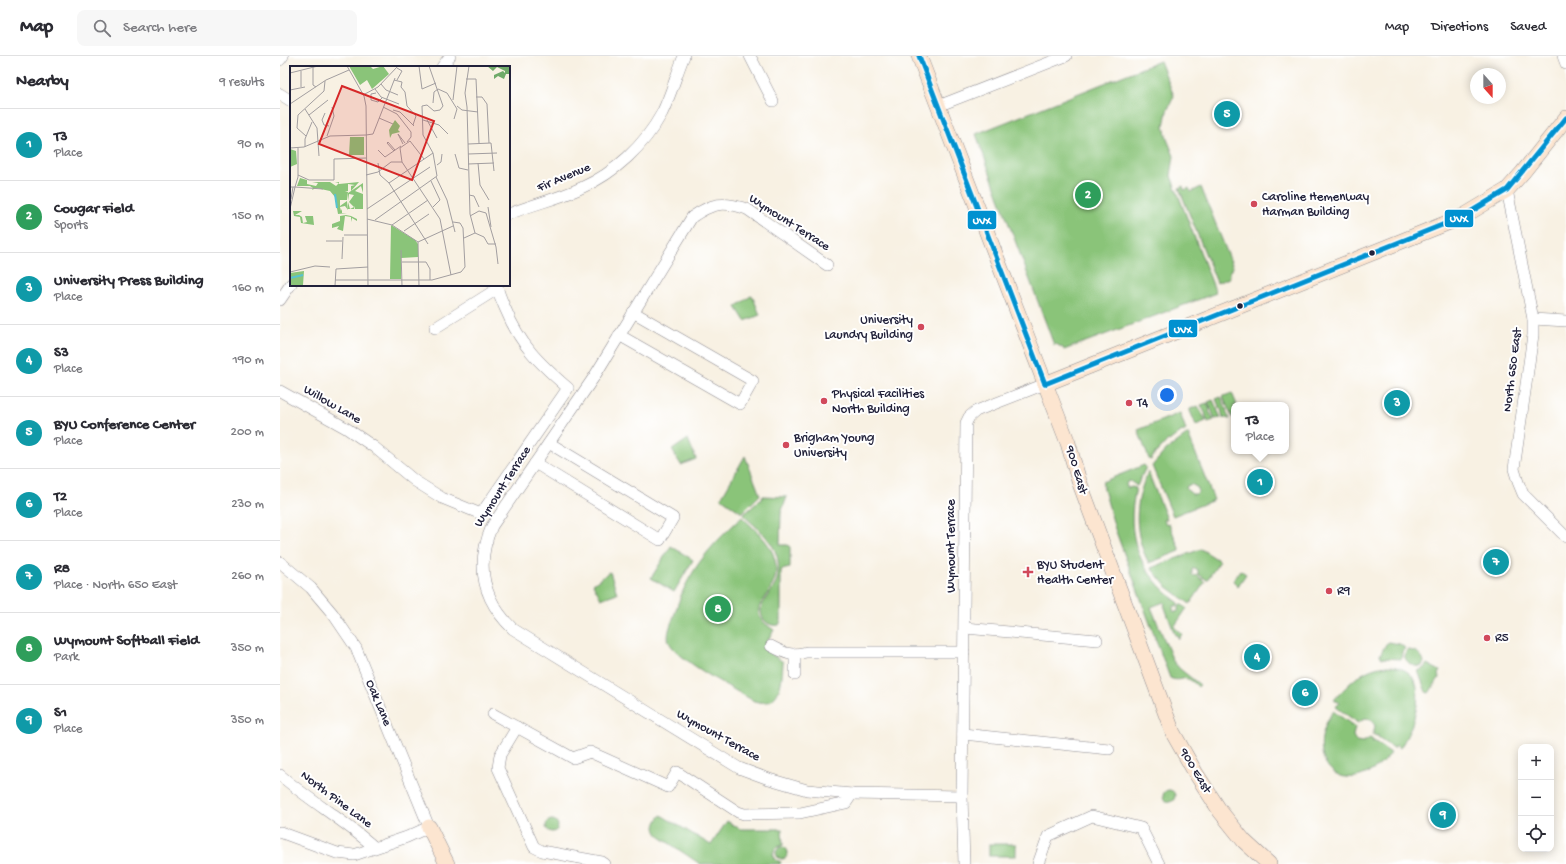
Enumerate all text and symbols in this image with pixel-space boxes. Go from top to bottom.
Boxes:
search box [77,10,357,46]
text: Map [20,16,53,39]
icon: search [91,17,113,39]
text: Search here [123,19,197,37]
text: Map [1385,19,1409,36]
text: Directions [1431,19,1488,36]
text: Saved [1510,19,1546,36]
inset map [290,66,510,286]
north arrow [1470,68,1506,104]
text: Nearby [16,72,69,92]
text: 9 results [219,75,264,90]
pin: 5 [1214,99,1240,129]
text: T3 [54,128,68,146]
text: 1 [26,137,32,152]
text: 90 m [238,137,264,152]
text: Place [54,146,82,161]
street label: Fir Avenue [534,160,593,196]
pin: 2 [1075,180,1101,210]
place label: Caroline Hemenway Harman Building [1262,190,1370,220]
street label: Wymount Terrace [746,191,832,255]
marker: Caroline Hemenway Harman Building [1249,199,1259,209]
text: Cougar Field [54,200,133,218]
text: 2 [26,209,32,224]
text: 150 m [232,209,264,224]
line badge: UVX [1444,209,1474,228]
line badge: UVX [967,210,997,230]
text: UVX [1450,214,1469,226]
text: UVX [973,216,992,228]
text: Sports [54,218,88,233]
unlabelled marker [1367,248,1377,258]
text: University Press Building [54,272,203,290]
text: 3 [26,281,32,296]
text: 160 m [232,281,264,296]
text: Place [54,290,82,305]
unlabelled marker [1235,301,1245,311]
place label: University Laundry Building [825,313,914,343]
line badge: UVX [1168,319,1198,338]
marker: University Laundry Building [916,322,926,332]
text: UVX [1174,325,1193,337]
street label: North 650 East [1500,325,1526,413]
text: S3 [54,344,69,362]
text: 4 [26,353,32,368]
text: 190 m [233,353,264,368]
text: Place [54,362,82,377]
street label: Willow Lane [300,382,364,428]
your location [1157,385,1177,405]
place label: Physical Facilities North Building [831,387,925,417]
pin: 3 [1384,388,1410,418]
marker: Physical Facilities North Building [819,396,829,406]
place label: T4 [1136,396,1148,411]
marker: T4 [1124,398,1134,408]
popup [1231,402,1289,454]
text: T3 [1246,412,1259,430]
text: BYU Conference Center [54,416,195,434]
text: 5 [26,425,32,440]
text: 200 m [231,425,264,440]
text: Place [1246,430,1274,445]
place label: Brigham Young University [793,431,874,461]
text: Place [54,434,82,449]
marker: Brigham Young University [781,440,791,450]
street label: 900 East [1061,443,1091,498]
street label: Wymount Terrace [471,444,535,530]
pin: 1 [1247,467,1273,497]
text: T2 [54,488,67,506]
text: 6 [26,497,32,512]
text: 230 m [231,497,264,512]
street label: Wymount Terrace [944,499,959,593]
text: Place [54,506,82,521]
pin: 7 [1483,547,1509,577]
place label: BYU Student Health Center [1036,558,1115,588]
text: R8 [54,560,70,578]
marker: BYU Student Health Center [1022,566,1034,578]
text: 7 [26,569,32,584]
text: 260 m [231,569,264,584]
text: Place · North 650 East [54,578,177,593]
place label: R9 [1337,584,1351,599]
marker: R9 [1324,586,1334,596]
pin: 8 [705,594,731,624]
place label: R5 [1495,631,1509,646]
text: Wymount Softball Field [54,632,199,650]
marker: R5 [1482,633,1492,643]
text: 8 [25,641,33,656]
text: 350 m [231,641,264,656]
pin: 4 [1244,642,1270,672]
text: Park [54,650,79,665]
street label: Oak Lane [362,678,395,729]
pin: 6 [1292,678,1318,708]
text: S1 [54,704,67,722]
street label: Wymount Terrace [674,707,763,765]
text: 9 [26,713,32,728]
text: 350 m [231,713,264,728]
text: Place [54,722,82,737]
map controls [1518,744,1554,852]
button: + [1518,744,1554,780]
street label: 900 East [1175,745,1215,798]
street label: North Pine Lane [297,768,375,832]
button: − [1518,780,1554,816]
pin: 9 [1430,800,1456,830]
button: locate [1518,816,1554,852]

